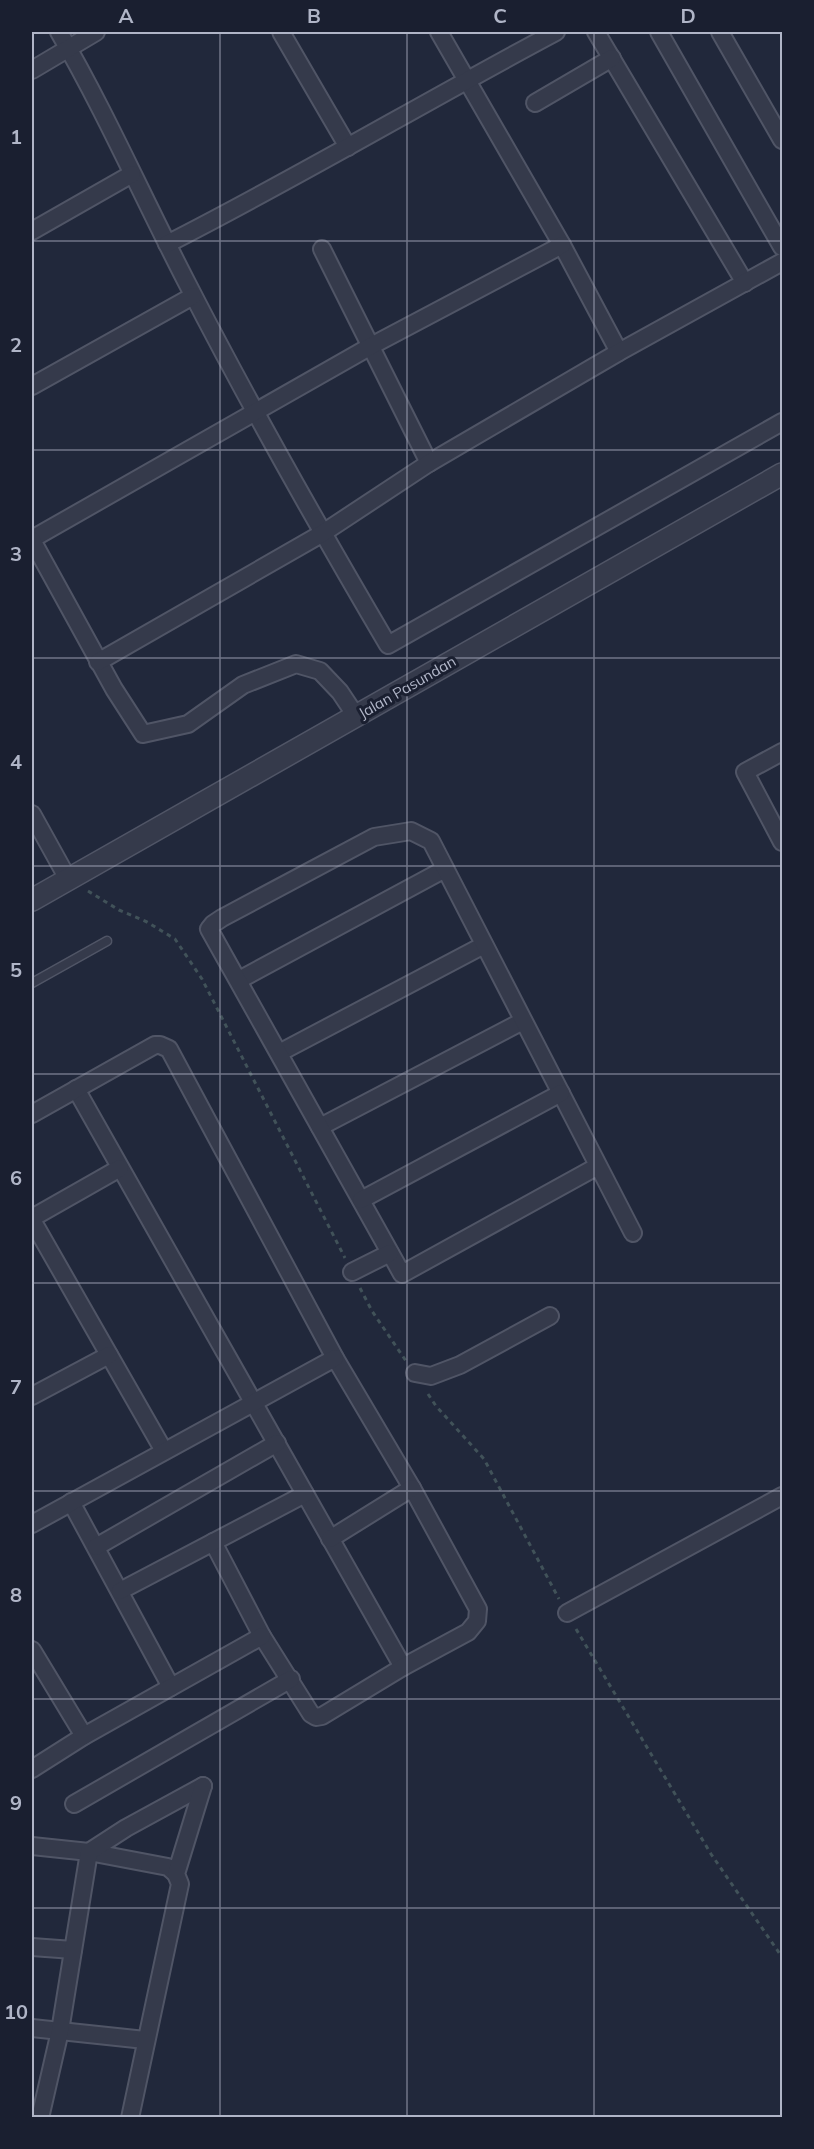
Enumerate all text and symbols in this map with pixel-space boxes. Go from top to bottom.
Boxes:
text: A [119,3,134,28]
text: B [307,3,321,28]
text: C [493,3,507,28]
text: D [680,3,696,28]
text: 1 [10,124,22,149]
text: 2 [10,332,22,357]
text: 3 [10,541,22,566]
street label: Jalan Pasundan [355,651,459,723]
text: 4 [10,749,22,774]
text: 5 [10,957,22,982]
text: 6 [10,1165,22,1190]
text: 7 [10,1374,22,1399]
text: 8 [10,1582,22,1607]
text: 9 [10,1790,22,1815]
text: 10 [4,1999,28,2024]

